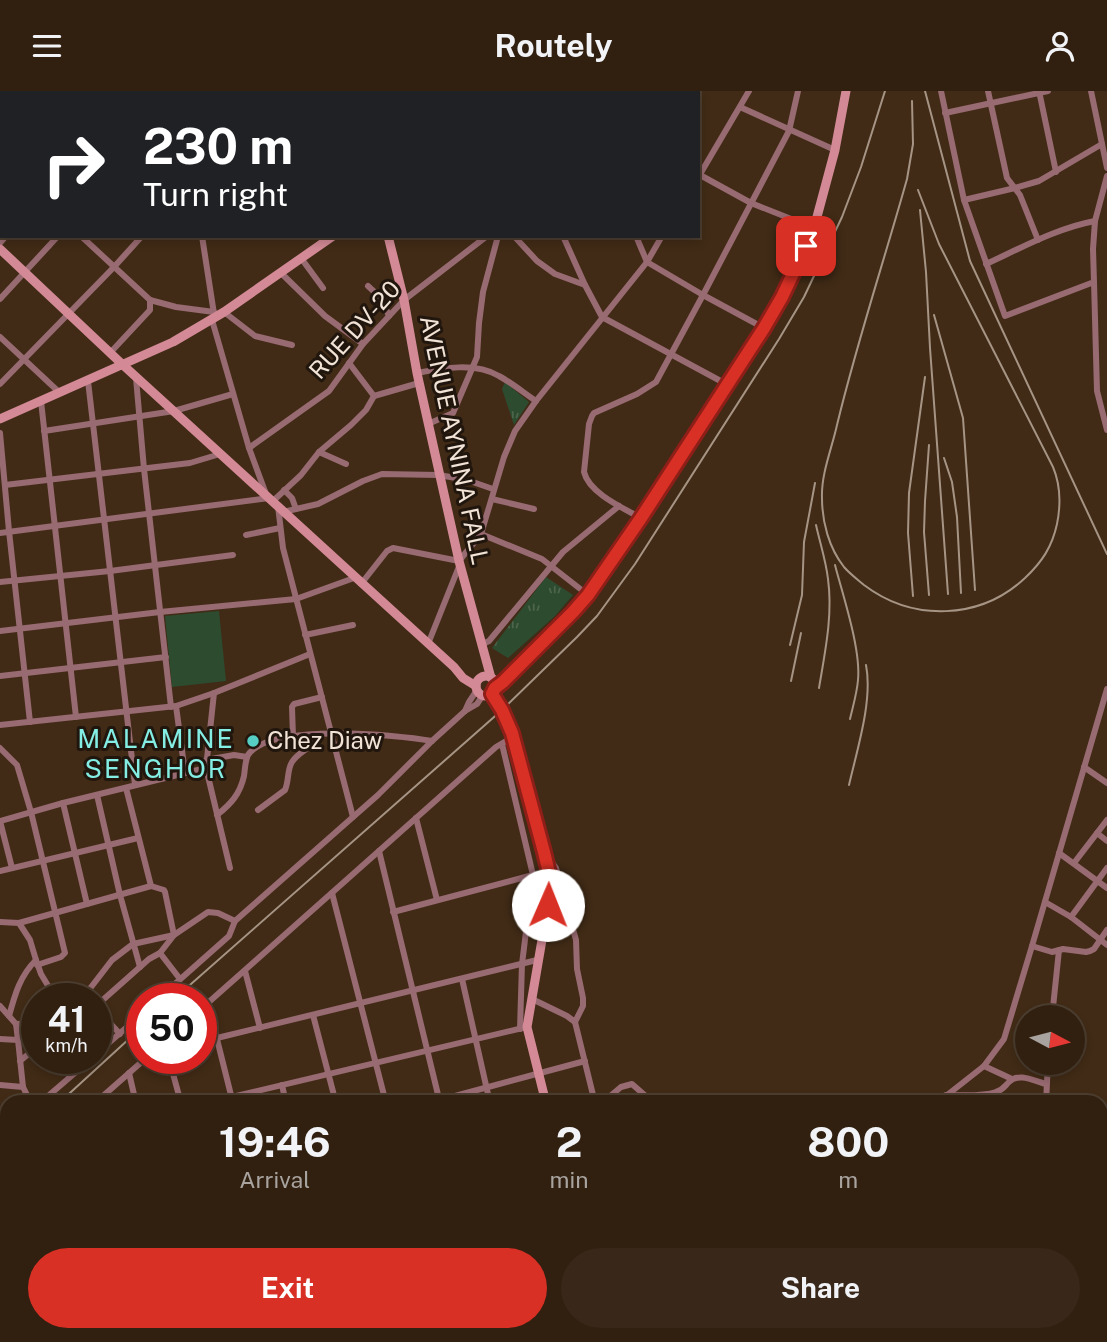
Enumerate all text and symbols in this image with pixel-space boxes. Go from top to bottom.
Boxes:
icon: menu [28,27,66,65]
text: Routely [495,27,613,64]
icon: person [1041,27,1079,65]
text: 230 m [143,117,293,175]
icon: right [28,119,119,210]
text: Turn right [143,176,288,213]
pin [776,216,836,276]
icon: arrive [787,227,825,265]
street label: RUE DV-20 [303,274,406,384]
street label: AVENUE AYNINA FALL [415,313,495,567]
district label: MALAMINE SENGHOR [77,723,235,784]
place label: Chez Diaw [267,726,382,754]
marker: Chez Diaw [245,733,261,749]
position arrow [511,868,585,942]
speed limit sign: 50 [126,983,217,1074]
text: 41 [48,999,85,1040]
north arrow [1015,1005,1085,1075]
map controls [1015,1005,1085,1075]
text: km/h [45,1035,88,1056]
text: 19:46 [219,1117,331,1166]
text: 2 [556,1117,582,1166]
text: 800 [807,1117,889,1166]
text: Arrival [239,1166,310,1193]
text: min [550,1166,589,1193]
text: m [838,1166,858,1193]
button: Exit [28,1248,547,1328]
button: Share [561,1248,1080,1328]

